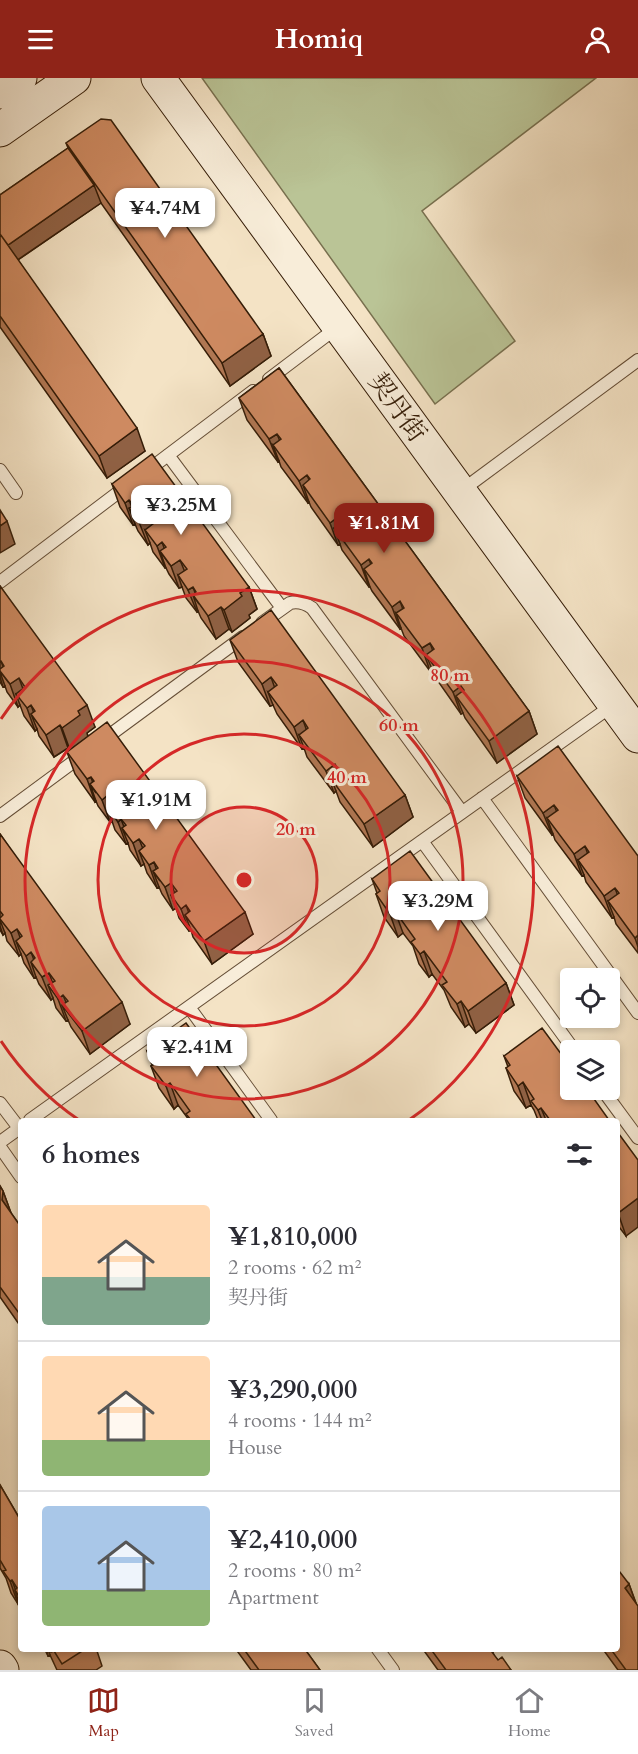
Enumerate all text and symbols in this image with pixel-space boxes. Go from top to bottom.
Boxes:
text: Homiq [275,21,363,58]
icon: menu [24,23,57,56]
icon: person [581,23,614,56]
pin: ¥4.74M [116,188,214,239]
text: ¥4.74M [129,194,201,221]
street label: 契丹街 [361,365,435,449]
pin: ¥3.25M [132,485,230,536]
text: ¥3.25M [145,491,217,518]
pin: ¥1.81M [335,503,433,554]
text: ¥1.81M [348,509,420,536]
text: 80 m [430,663,470,688]
text: 60 m [379,713,419,738]
text: 40 m [327,765,367,790]
pin: ¥1.91M [107,780,205,831]
text: ¥1.91M [120,786,192,813]
text: 20 m [276,817,316,842]
centre of rings [234,870,254,890]
pin: ¥3.29M [389,881,487,932]
text: ¥3.29M [402,887,474,914]
map controls [560,968,620,1100]
button: locate [560,968,620,1028]
pin: ¥2.41M [148,1027,246,1078]
text: ¥2.41M [161,1033,233,1060]
button: layers [560,1040,620,1100]
text: 6 homes [42,1137,140,1172]
icon: filters [563,1138,596,1171]
text: ¥1,810,000 [228,1219,357,1254]
icon: home [90,1229,162,1301]
text: 2 rooms · 62 m² [228,1254,361,1281]
text: 契丹街 [228,1284,288,1311]
text: ¥3,290,000 [228,1372,357,1407]
icon: home [90,1380,162,1452]
text: 4 rooms · 144 m² [228,1407,372,1434]
text: House [228,1434,282,1461]
text: ¥2,410,000 [228,1522,357,1557]
icon: home [90,1530,162,1602]
text: 2 rooms · 80 m² [228,1557,361,1584]
text: Apartment [228,1584,319,1611]
tab: Map [87,1684,120,1742]
tab: Saved [295,1684,333,1742]
tab: Home [508,1684,551,1742]

